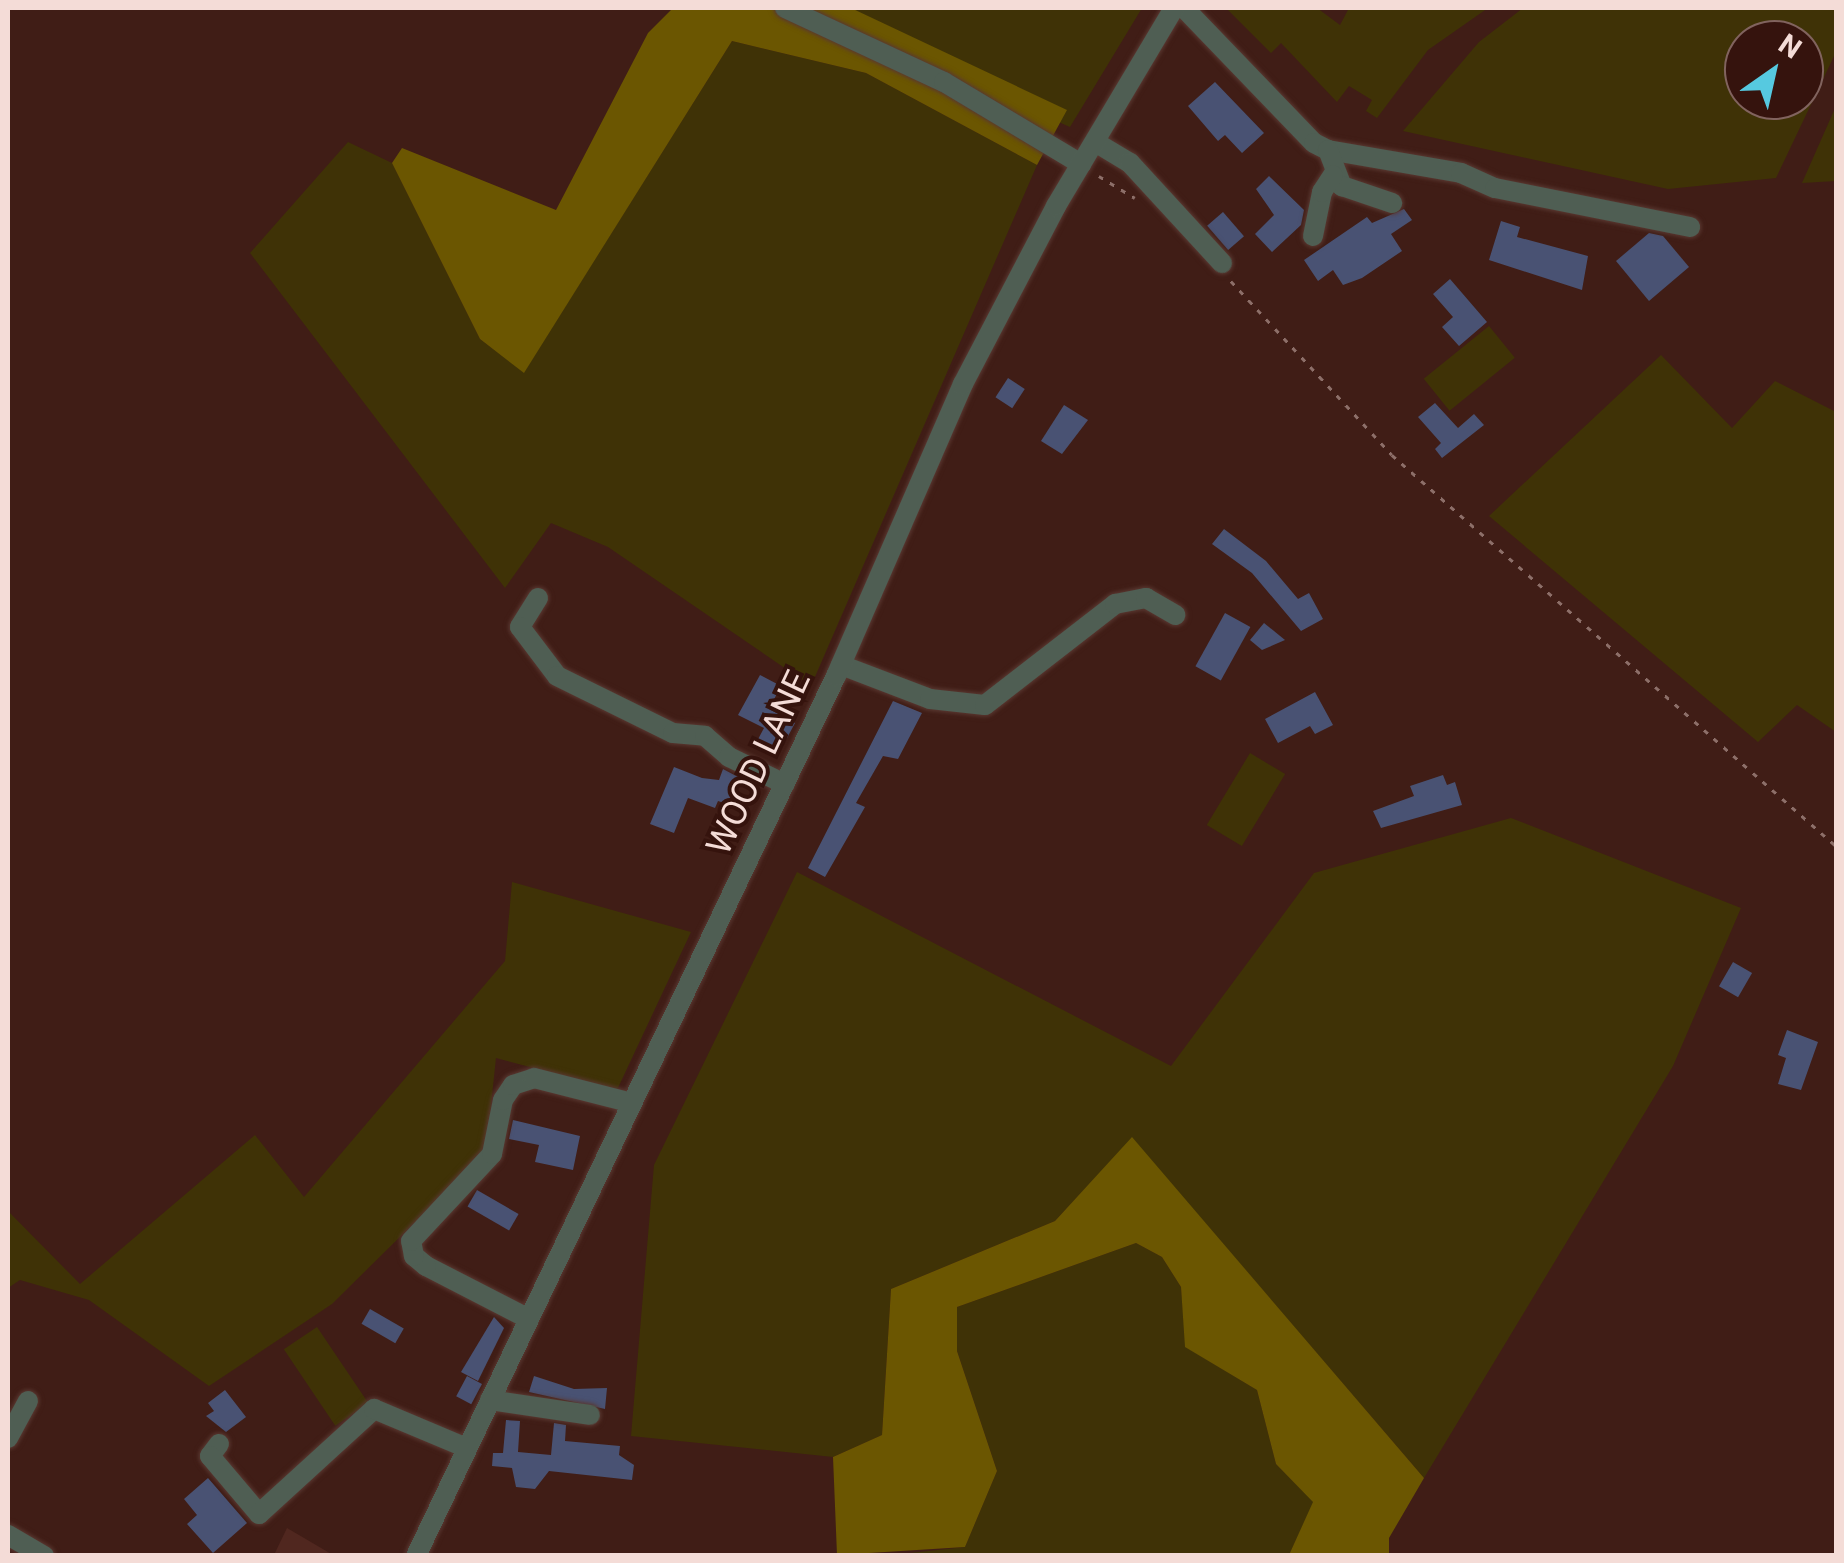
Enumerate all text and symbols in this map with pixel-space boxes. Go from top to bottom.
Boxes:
north arrow [1724,20,1824,120]
text: N [1773,27,1807,66]
street label: WOOD LANE [698,665,820,861]

